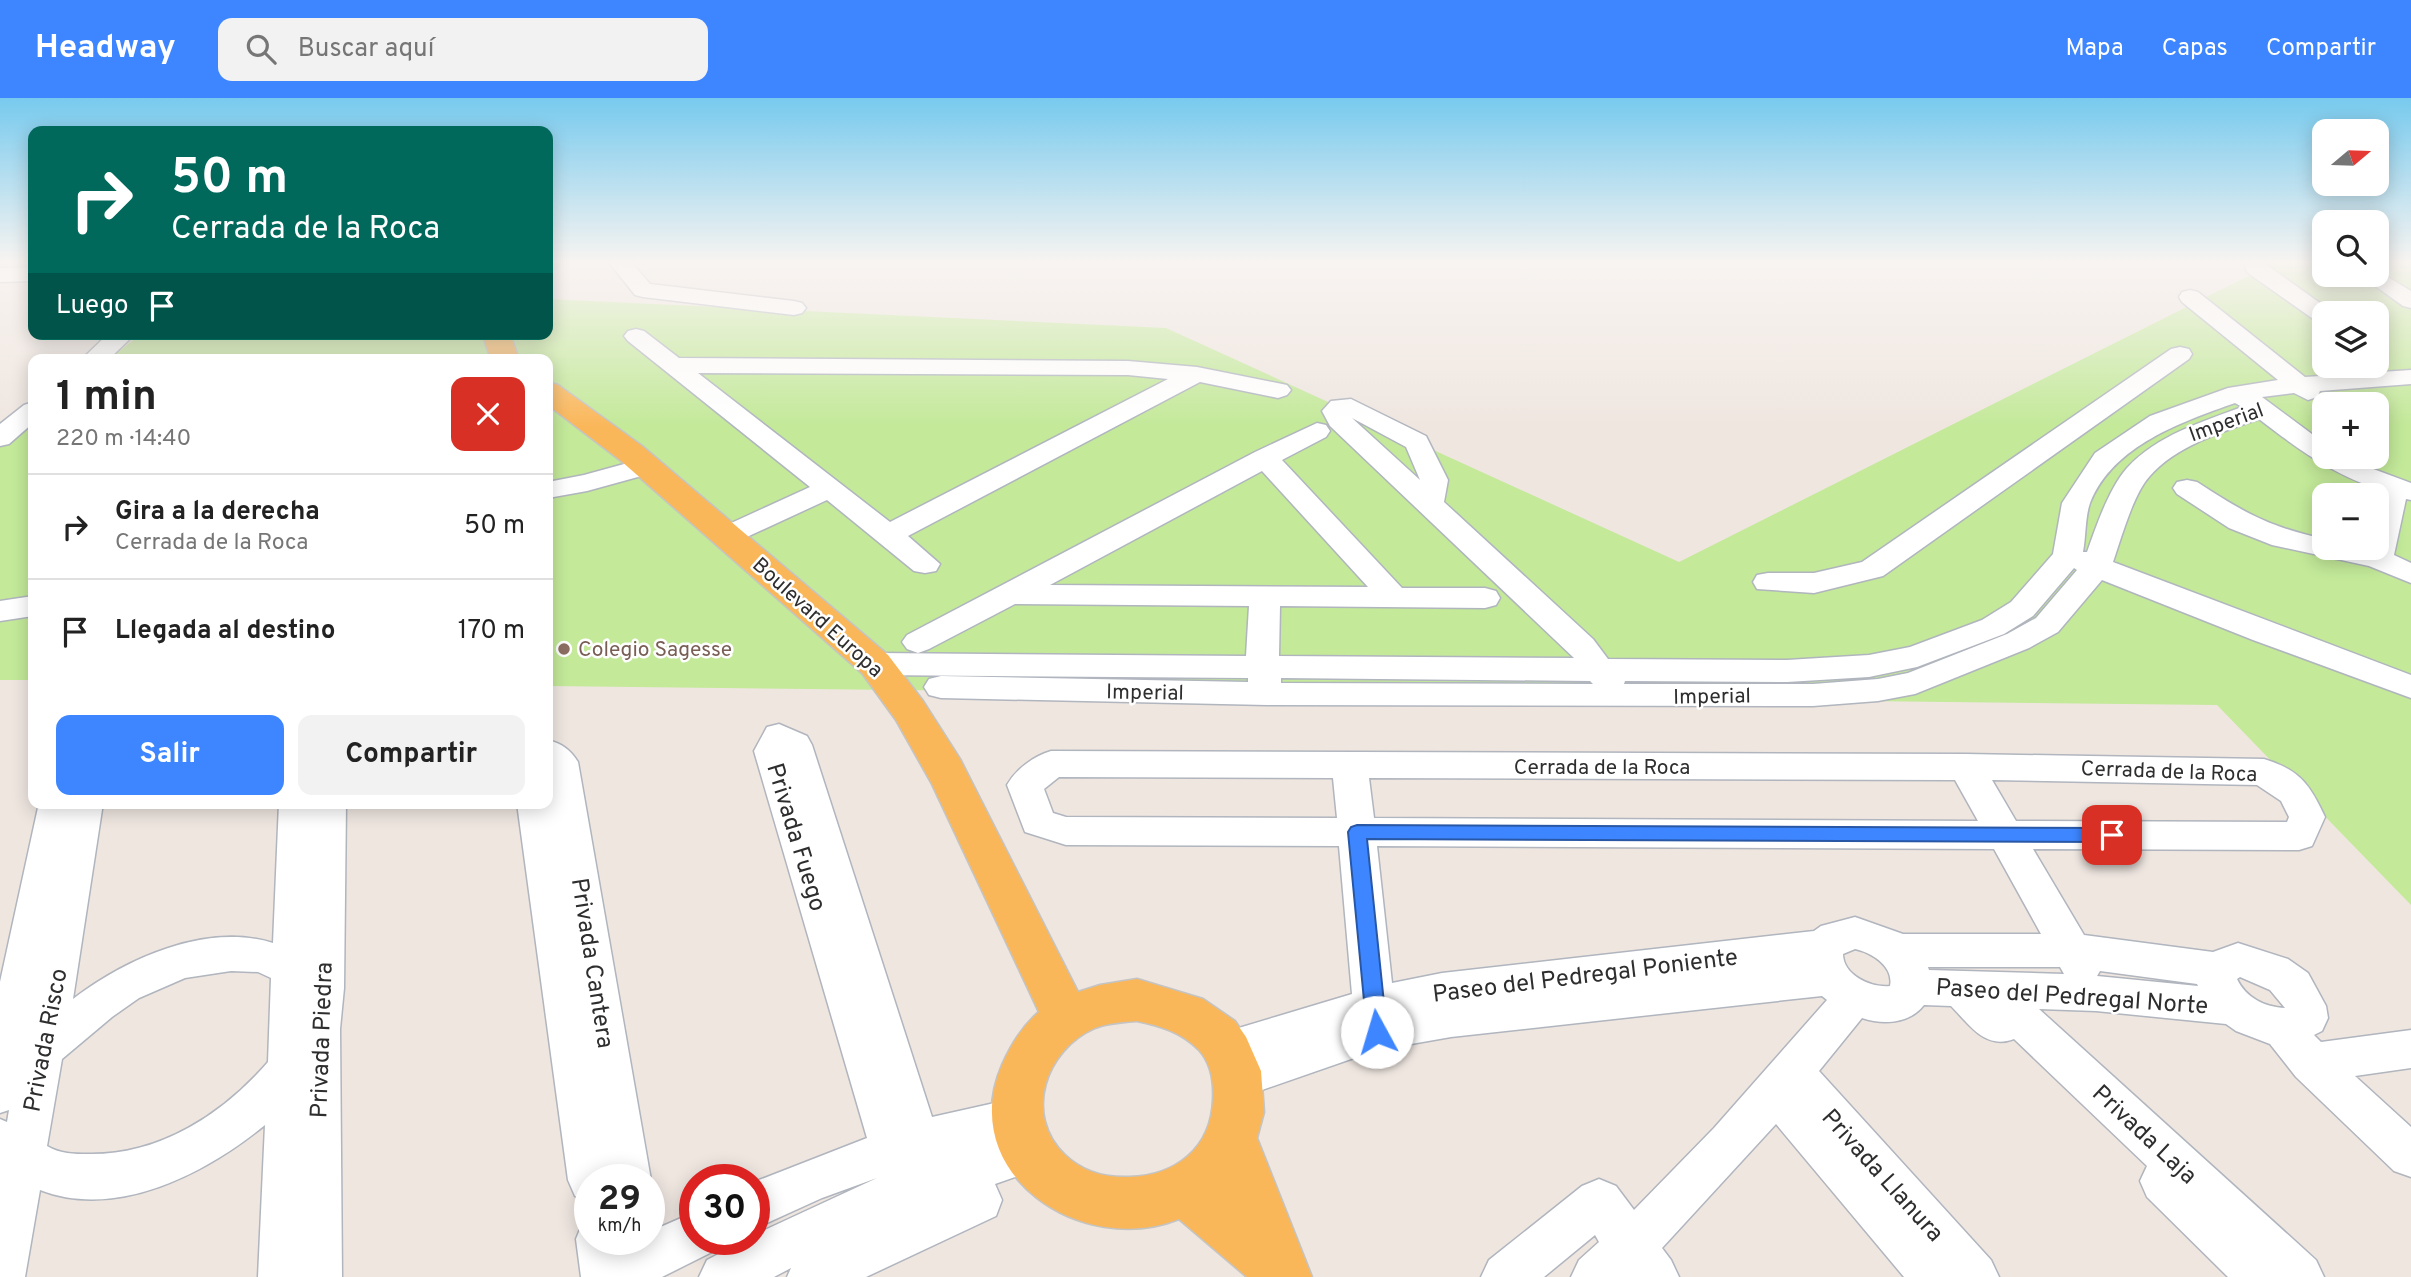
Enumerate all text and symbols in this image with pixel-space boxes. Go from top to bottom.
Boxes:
search box [218,18,708,81]
text: Headway [35,28,176,70]
icon: search [242,30,280,68]
text: Buscar aquí [298,33,434,66]
text: Mapa [2066,34,2124,64]
text: Capas [2162,34,2228,64]
text: Compartir [2266,34,2376,64]
north arrow [2312,119,2389,196]
map controls [2312,119,2389,560]
text: 50 m [171,149,288,211]
icon: right [56,154,147,245]
text: Cerrada de la Roca [171,210,440,250]
button: search [2312,210,2389,287]
icon: arrive [143,287,181,325]
text: Luego [56,290,129,323]
button: layers [2312,301,2389,378]
text: 1 min [56,372,157,425]
button: close [451,377,525,451]
button: + [2312,392,2389,469]
street label: Imperial [2185,397,2268,449]
text: 220 m · 14:40 [56,425,191,454]
button: − [2312,483,2389,560]
text: Gira a la derecha [115,496,320,529]
icon: right [56,508,94,546]
text: 50 m [464,510,525,543]
text: Cerrada de la Roca [115,529,308,558]
street label: Boulevard Europa [746,552,888,684]
icon: arrive [56,613,94,651]
text: Llegada al destino [115,615,335,648]
text: 170 m [458,615,525,648]
place label: Colegio Sagesse [578,637,732,664]
marker: Colegio Sagesse [556,641,572,657]
street label: Imperial [1106,679,1184,708]
street label: Imperial [1673,683,1751,712]
button: Salir [56,715,284,795]
button: Compartir [298,715,525,795]
street label: Cerrada de la Roca [1514,755,1690,782]
street label: Cerrada de la Roca [2080,756,2258,789]
street label: Privada Fuego [758,760,832,915]
pin [2082,805,2142,865]
icon: arrive [2093,816,2131,854]
street label: Privada Cantera [563,876,619,1051]
street label: Paseo del Pedregal Poniente [1431,943,1740,1011]
street label: Privada Piedra [305,961,341,1119]
street label: Privada Risco [18,966,76,1115]
street label: Paseo del Pedregal Norte [1935,974,2209,1022]
position arrow [1340,995,1414,1069]
street label: Privada Laja [2085,1079,2202,1192]
street label: Privada Llanura [1814,1104,1949,1249]
speed limit sign: 30 [679,1164,770,1255]
text: 29 [598,1178,641,1222]
text: km/h [598,1215,641,1238]

